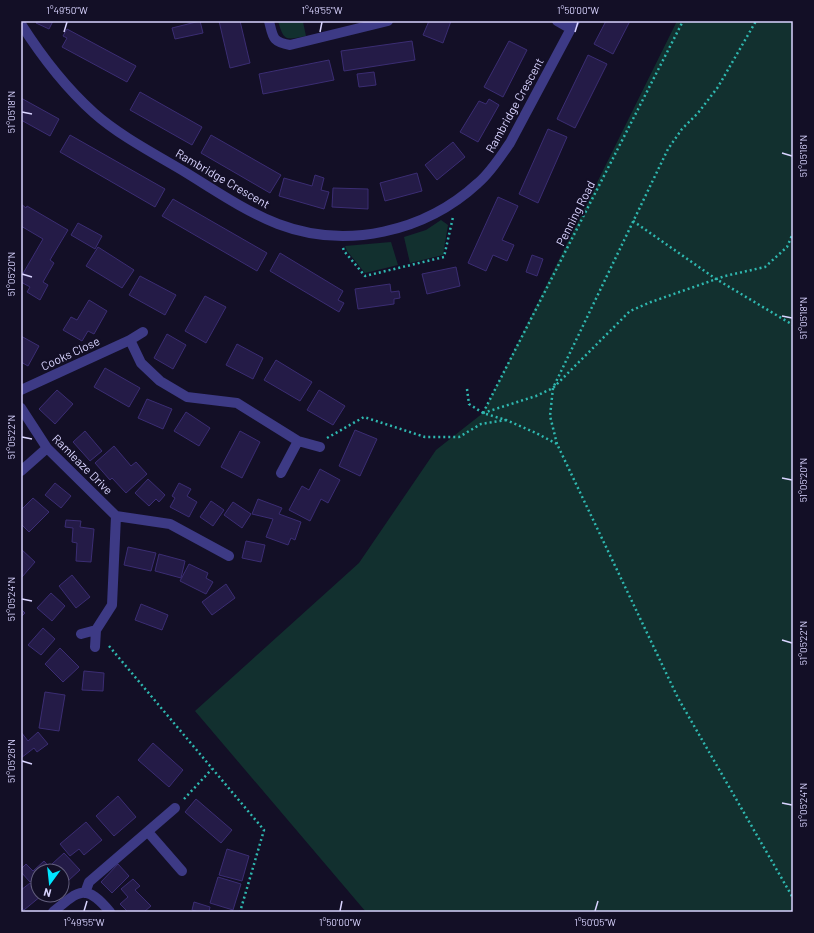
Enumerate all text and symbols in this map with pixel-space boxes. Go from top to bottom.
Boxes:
text: 1°49'50"W [46,4,88,16]
text: 1°49'55"W [301,4,343,16]
text: 1°50'00"W [557,4,599,16]
street label: Rambridge Crescent [482,55,546,155]
text: 51°05'18"N [5,91,17,133]
text: 51°05'16"N [797,135,809,177]
street label: Rambridge Crescent [173,145,273,211]
street label: Penning Road [553,178,597,248]
text: 51°05'20"N [5,252,17,296]
text: 51°05'18"N [797,297,809,339]
street label: Cooks Close [38,333,102,373]
text: 51°05'22"N [5,415,17,459]
street label: Ramleaze Drive [50,431,116,497]
text: 51°05'20"N [797,458,809,502]
text: 51°05'24"N [5,577,17,621]
text: 51°05'22"N [797,621,809,665]
text: 51°05'26"N [5,739,17,783]
text: 51°05'24"N [797,783,809,827]
north arrow [30,863,70,903]
text: N [42,886,53,900]
text: 1°49'55"W [63,916,105,928]
text: 1°50'00"W [319,916,361,928]
text: 1°50'05"W [574,916,616,928]

